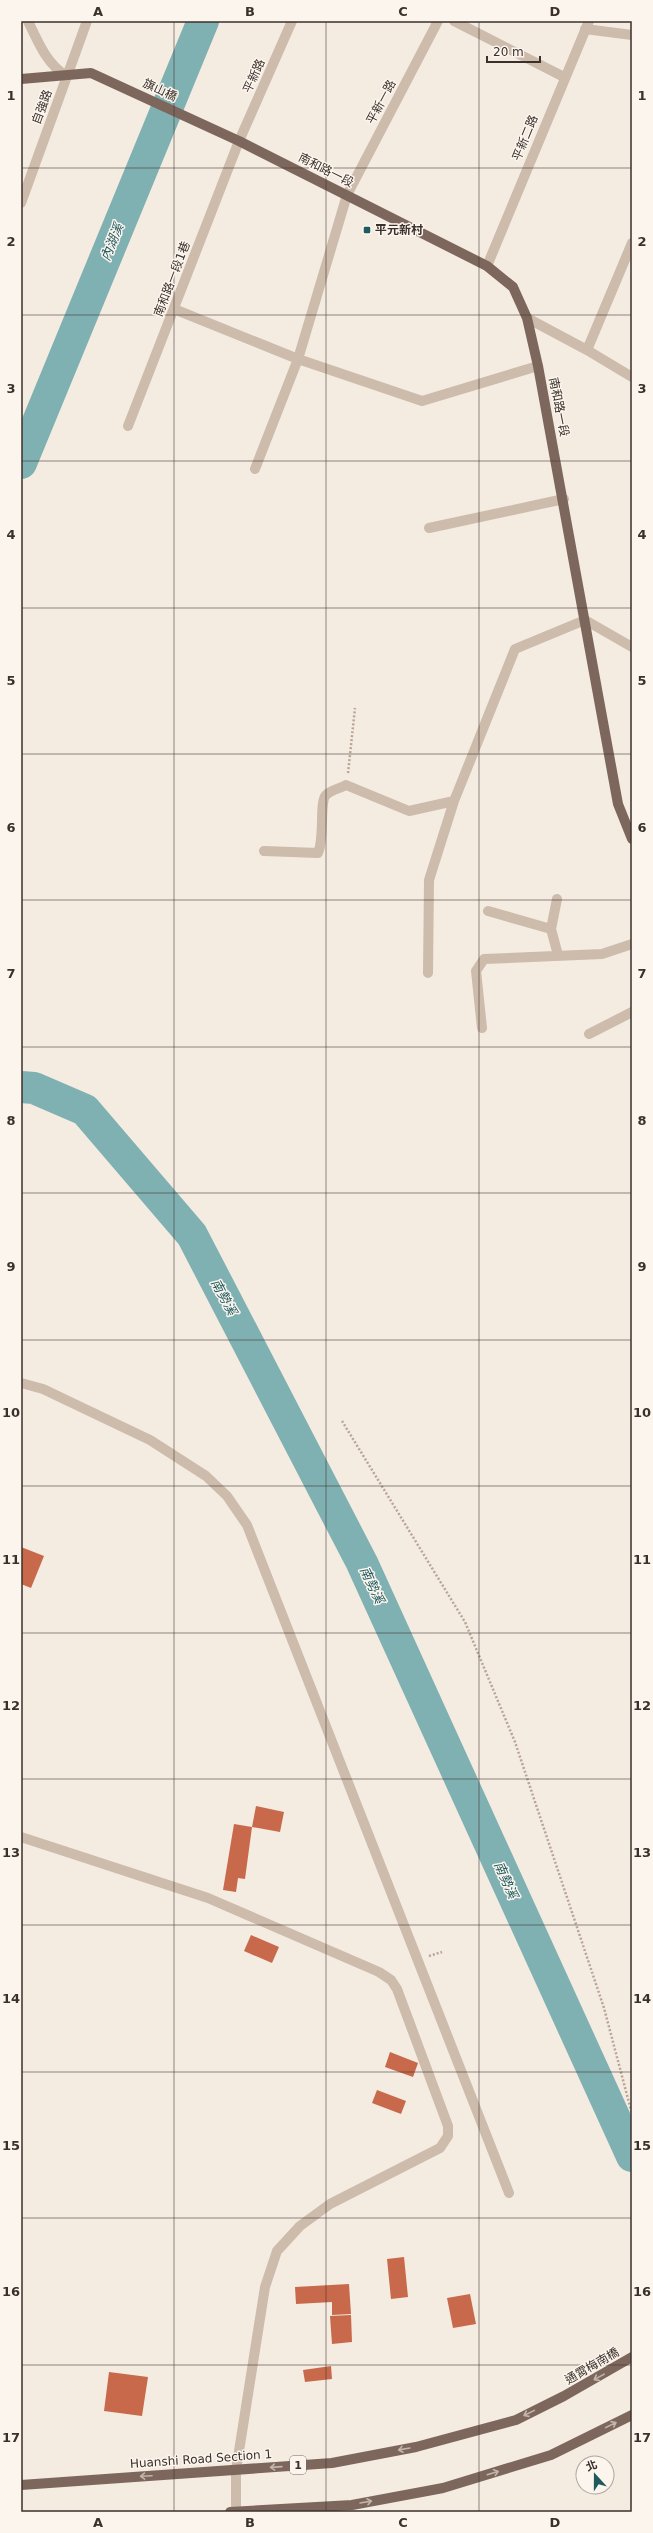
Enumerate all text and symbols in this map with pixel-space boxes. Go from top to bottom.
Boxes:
text: A [93,4,103,19]
text: B [245,4,255,19]
text: C [398,4,408,19]
text: D [550,4,561,19]
scale bar [487,38,540,64]
text: 20 m [493,45,524,59]
street label: 平新路 [240,57,268,95]
street label: 旗山橋 [141,76,179,104]
street label: 平新一路 [364,78,398,126]
text: 1 [6,88,16,103]
street label: 自強路 [29,88,55,126]
text: 1 [637,88,647,103]
street label: 平新二路 [510,113,540,163]
street label: 南和路一段 [296,150,356,190]
water label: 內湖溪 [98,219,127,263]
place label: 平元新村 [375,223,423,237]
marker: 平元新村 [362,225,372,235]
text: 2 [6,234,16,249]
text: 2 [637,234,647,249]
street label: 南和路一段1巷 [151,239,193,319]
street label: 南和路一段 [546,376,572,438]
text: 3 [6,381,16,396]
text: 3 [637,381,647,396]
text: 4 [6,527,16,542]
text: 4 [637,527,647,542]
text: 5 [6,673,16,688]
text: 5 [637,673,647,688]
text: 6 [6,820,16,835]
text: 6 [637,820,647,835]
text: 7 [6,966,16,981]
text: 7 [637,966,647,981]
text: 8 [6,1113,16,1128]
text: 8 [637,1113,647,1128]
text: 9 [6,1259,16,1274]
text: 9 [637,1259,647,1274]
water label: 南勢溪 [208,1276,241,1319]
text: 10 [2,1405,20,1420]
text: 10 [633,1405,651,1420]
text: 11 [2,1552,20,1567]
text: 11 [633,1552,651,1567]
water label: 南勢溪 [357,1564,388,1608]
text: 12 [2,1698,20,1713]
text: 12 [633,1698,651,1713]
text: 13 [2,1845,20,1860]
text: 13 [633,1845,651,1860]
water label: 南勢溪 [491,1859,522,1903]
text: 14 [2,1991,20,2006]
text: 14 [633,1991,651,2006]
text: 15 [2,2138,20,2153]
text: 15 [633,2138,651,2153]
text: 16 [2,2284,20,2299]
text: 16 [633,2284,651,2299]
street label: 通霄梅南橋 [563,2345,621,2387]
one-way arrow [593,2374,605,2382]
one-way arrow [523,2410,535,2417]
one-way arrow [605,2421,617,2428]
text: 17 [2,2430,20,2445]
text: 17 [633,2430,651,2445]
one-way arrow [398,2446,411,2454]
street label: Huanshi Road Section 1 [129,2447,273,2471]
north arrow [575,2455,615,2495]
road number: 1 [290,2456,306,2474]
text: 北 [584,2458,599,2474]
one-way arrow [270,2463,283,2470]
one-way arrow [486,2469,499,2476]
one-way arrow [140,2473,153,2480]
one-way arrow [359,2498,372,2506]
text: A [93,2515,103,2530]
text: B [245,2515,255,2530]
text: C [398,2515,408,2530]
text: D [550,2515,561,2530]

